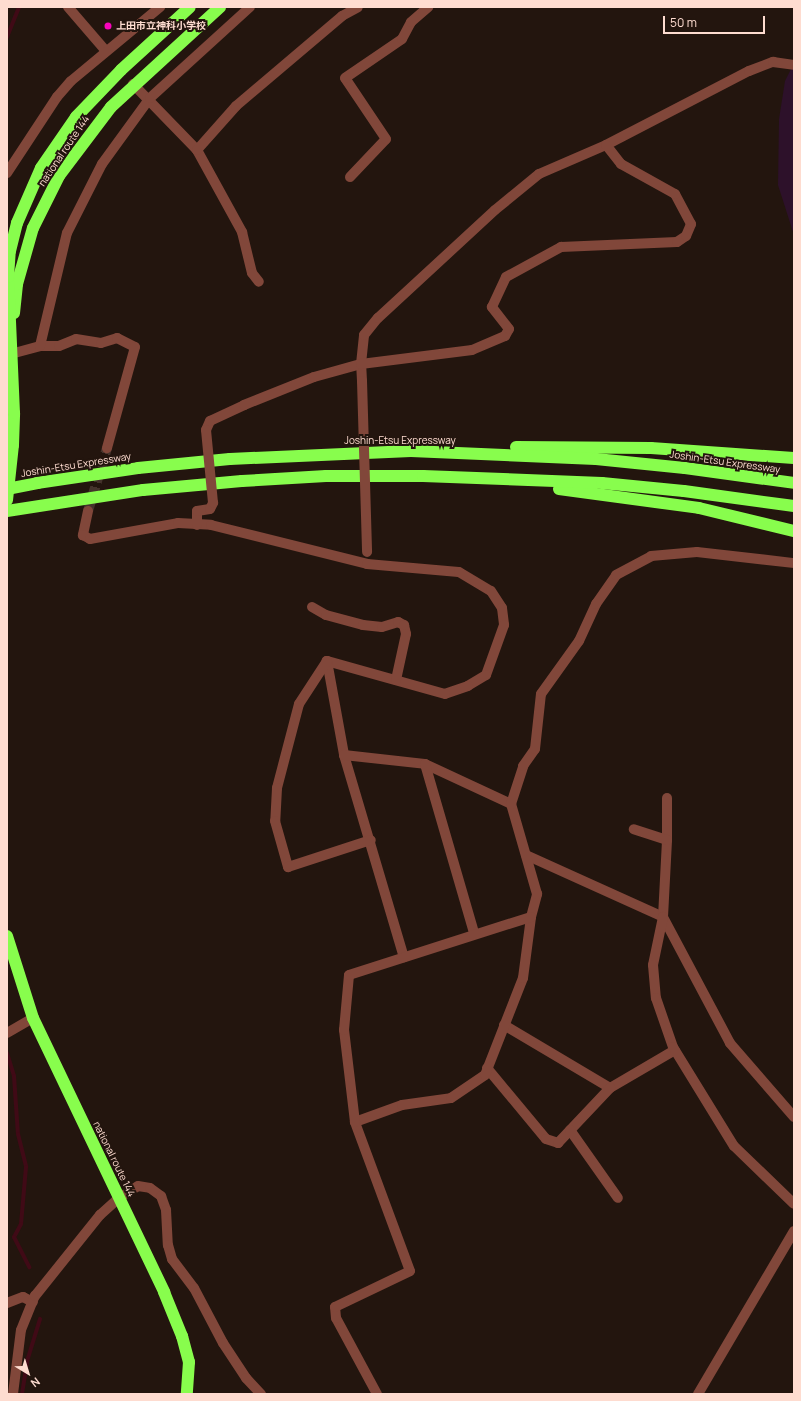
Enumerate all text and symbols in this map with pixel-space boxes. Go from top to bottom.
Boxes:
scale bar [665,8,767,34]
text: 50 m [670,14,697,31]
place label: 上田市立神科小学校 [116,20,206,32]
marker: 上田市立神科小学校 [103,21,113,31]
street label: national route 144 [36,113,92,189]
street label: Joshin-Etsu Expressway [344,435,456,447]
street label: Joshin-Etsu Expressway [669,448,781,476]
street label: Joshin-Etsu Expressway [20,450,132,480]
street label: national route 144 [91,1119,137,1199]
north arrow [8,1353,48,1393]
text: N [28,1375,43,1391]

